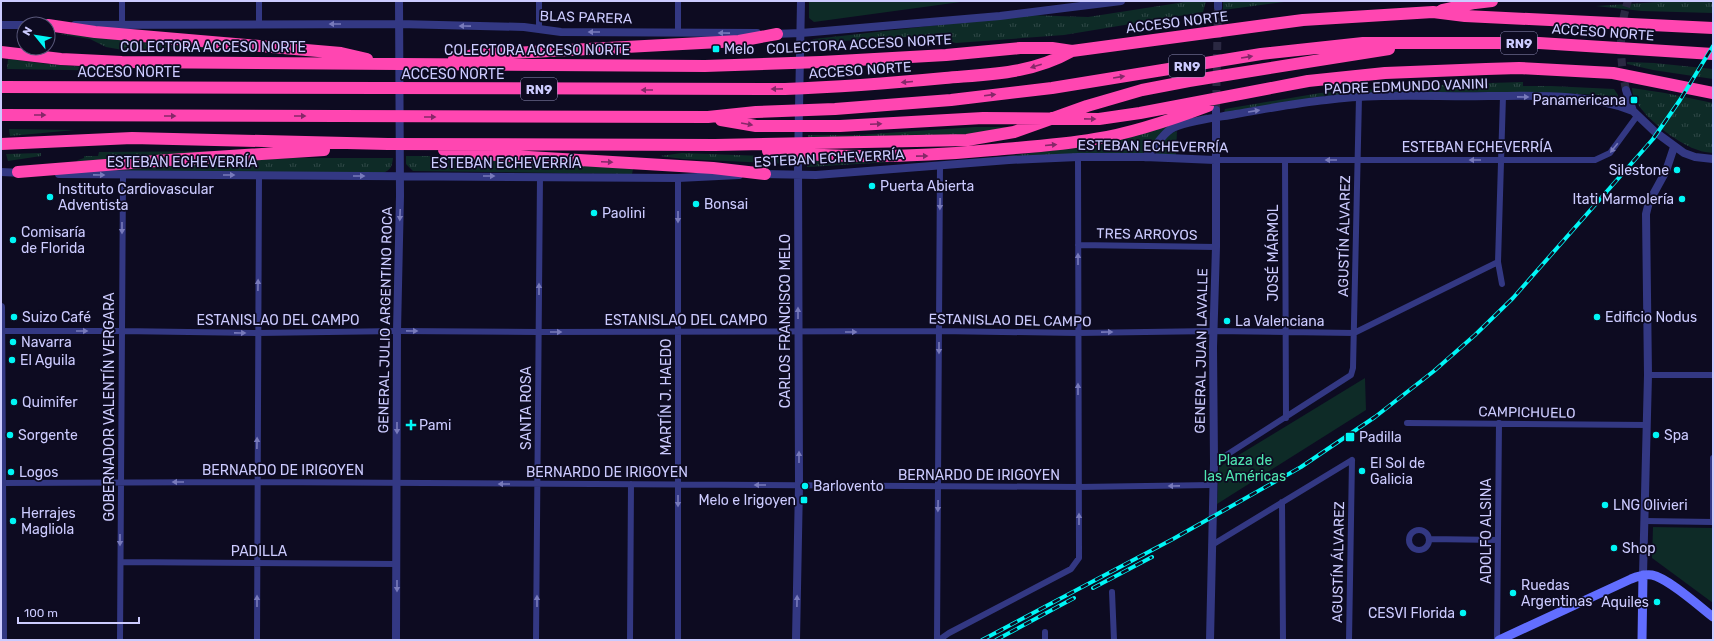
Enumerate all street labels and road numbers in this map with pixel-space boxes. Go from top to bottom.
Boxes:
street label: BLAS PARERA [539,7,633,28]
street label: ACCESO NORTE [1125,8,1229,37]
street label: ACCESO NORTE [1551,20,1655,45]
street label: COLECTORA ACCESO NORTE [766,31,952,58]
road number: RN9 [1501,32,1537,54]
street label: COLECTORA ACCESO NORTE [120,39,306,56]
street label: COLECTORA ACCESO NORTE [444,42,630,59]
road number: RN9 [1169,55,1205,77]
street label: ACCESO NORTE [808,58,912,83]
street label: ACCESO NORTE [78,64,180,81]
street label: ACCESO NORTE [402,66,504,83]
street label: PADRE EDMUNDO VANINI [1324,75,1488,98]
road number: RN9 [521,78,557,100]
street label: ESTEBAN ECHEVERRÍA [1077,136,1229,156]
street label: ESTEBAN ECHEVERRÍA [1402,138,1553,156]
street label: ESTEBAN ECHEVERRÍA [753,145,905,171]
street label: ESTEBAN ECHEVERRÍA [107,153,258,171]
street label: ESTEBAN ECHEVERRÍA [431,154,582,172]
street label: AGUSTÍN ÁLVAREZ [1334,175,1354,297]
street label: JOSÉ MÁRMOL [1264,204,1282,302]
street label: GENERAL JULIO ARGENTINO ROCA [375,206,396,434]
street label: TRES ARROYOS [1096,225,1198,244]
street label: CARLOS FRANCISCO MELO [777,234,794,408]
street label: GENERAL JUAN LAVALLE [1192,268,1211,434]
street label: GOBERNADOR VALENTÍN VERGARA [100,292,118,522]
street label: ESTANISLAO DEL CAMPO [928,311,1092,330]
street label: ESTANISLAO DEL CAMPO [196,312,360,329]
street label: ESTANISLAO DEL CAMPO [604,312,768,329]
street label: MARTÍN J. HAEDO [657,338,675,456]
street label: SANTA ROSA [518,366,535,450]
street label: CAMPICHUELO [1478,403,1576,422]
street label: BERNARDO DE IRIGOYEN [202,462,364,479]
street label: BERNARDO DE IRIGOYEN [526,464,688,481]
street label: BERNARDO DE IRIGOYEN [898,467,1060,484]
street label: ADOLFO ALSINA [1478,477,1495,584]
street label: AGUSTÍN ÁLVAREZ [1328,501,1348,623]
street label: PADILLA [231,543,288,560]

